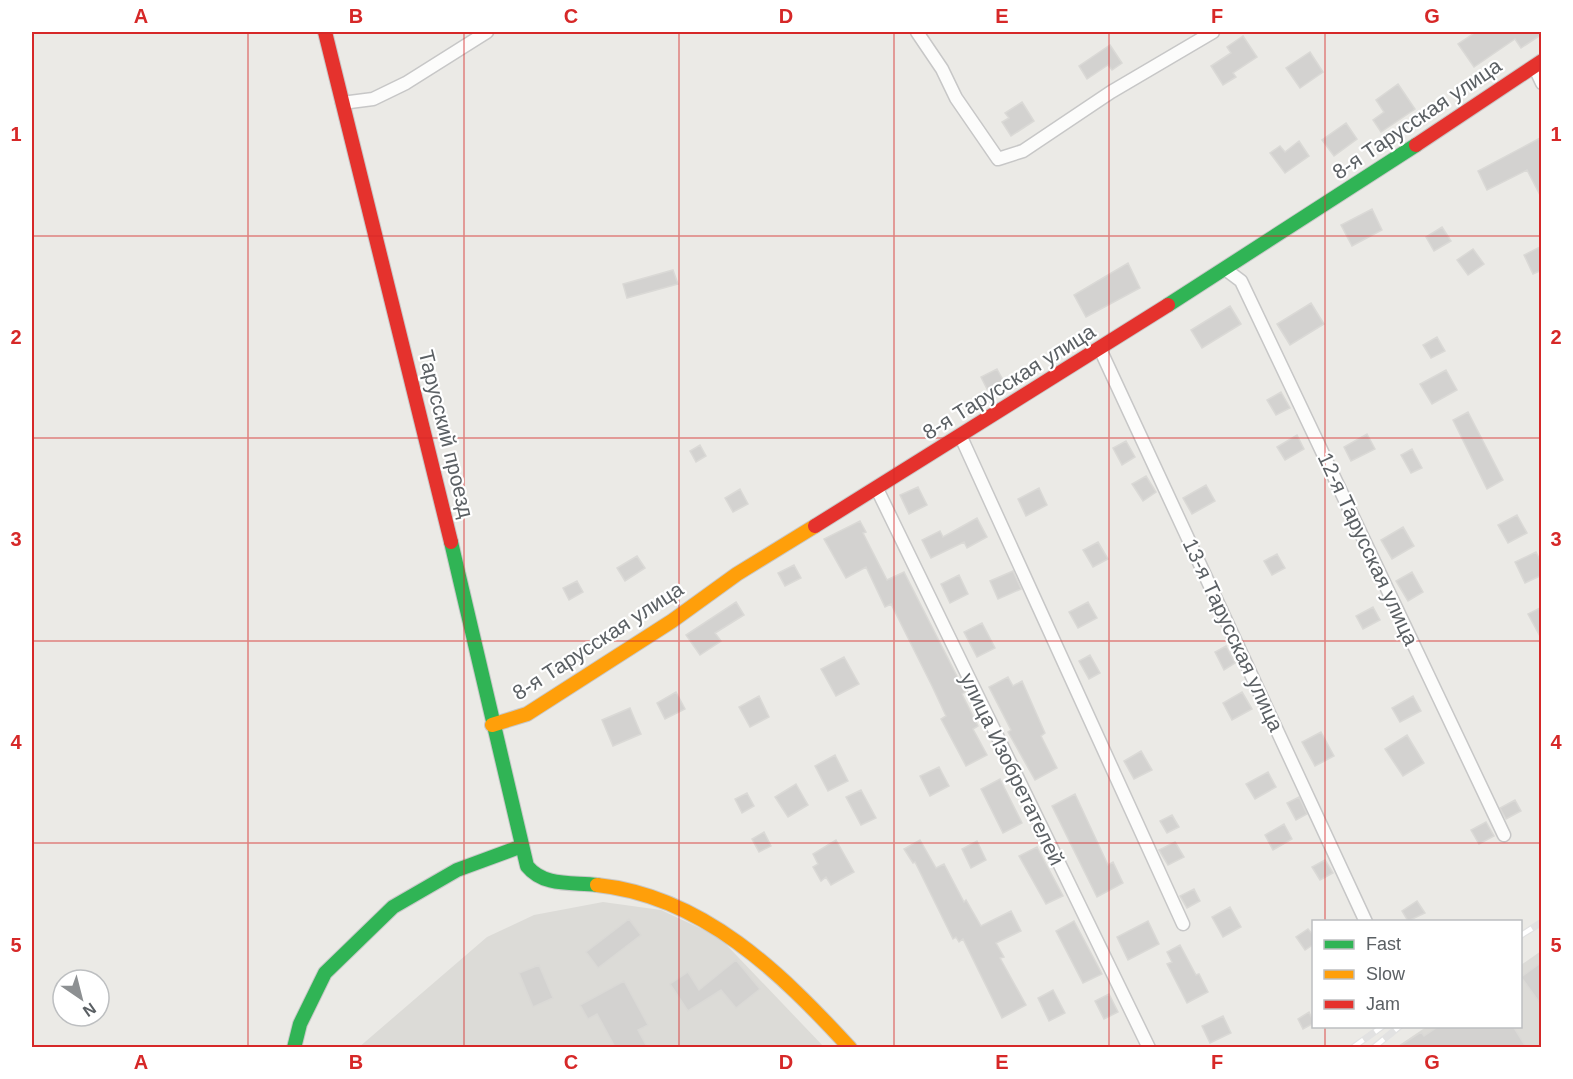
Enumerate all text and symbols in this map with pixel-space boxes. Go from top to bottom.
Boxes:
text: A [134,5,148,27]
text: B [349,5,363,27]
text: C [564,5,578,27]
text: D [779,5,793,27]
text: E [995,5,1009,27]
text: F [1211,5,1223,27]
text: G [1424,5,1440,27]
street label: 8-я Тарусская улица [1328,53,1506,184]
text: 1 [10,123,22,145]
text: 1 [1550,123,1562,145]
street label: 8-я Тарусская улица [919,319,1099,444]
text: 2 [10,326,22,348]
text: 2 [1550,326,1562,348]
street label: Тарусский проезд [415,348,478,520]
street label: 12-я Тарусская улица [1314,449,1423,649]
text: 3 [10,528,22,550]
text: 3 [1550,528,1562,550]
street label: 13-я Тарусская улица [1179,535,1288,735]
street label: 8-я Тарусская улица [508,577,687,704]
street label: улица Изобретателей [956,669,1069,869]
text: 4 [10,731,22,753]
text: 4 [1550,731,1562,753]
legend [1312,920,1522,1028]
text: 5 [10,934,22,956]
text: Fast [1366,934,1401,954]
text: 5 [1550,934,1562,956]
text: Slow [1366,964,1406,984]
north arrow [51,968,111,1028]
text: Jam [1366,994,1400,1014]
text: N [80,1000,99,1020]
text: A [134,1051,148,1073]
text: B [349,1051,363,1073]
text: C [564,1051,578,1073]
text: D [779,1051,793,1073]
text: E [995,1051,1009,1073]
text: F [1211,1051,1223,1073]
text: G [1424,1051,1440,1073]

